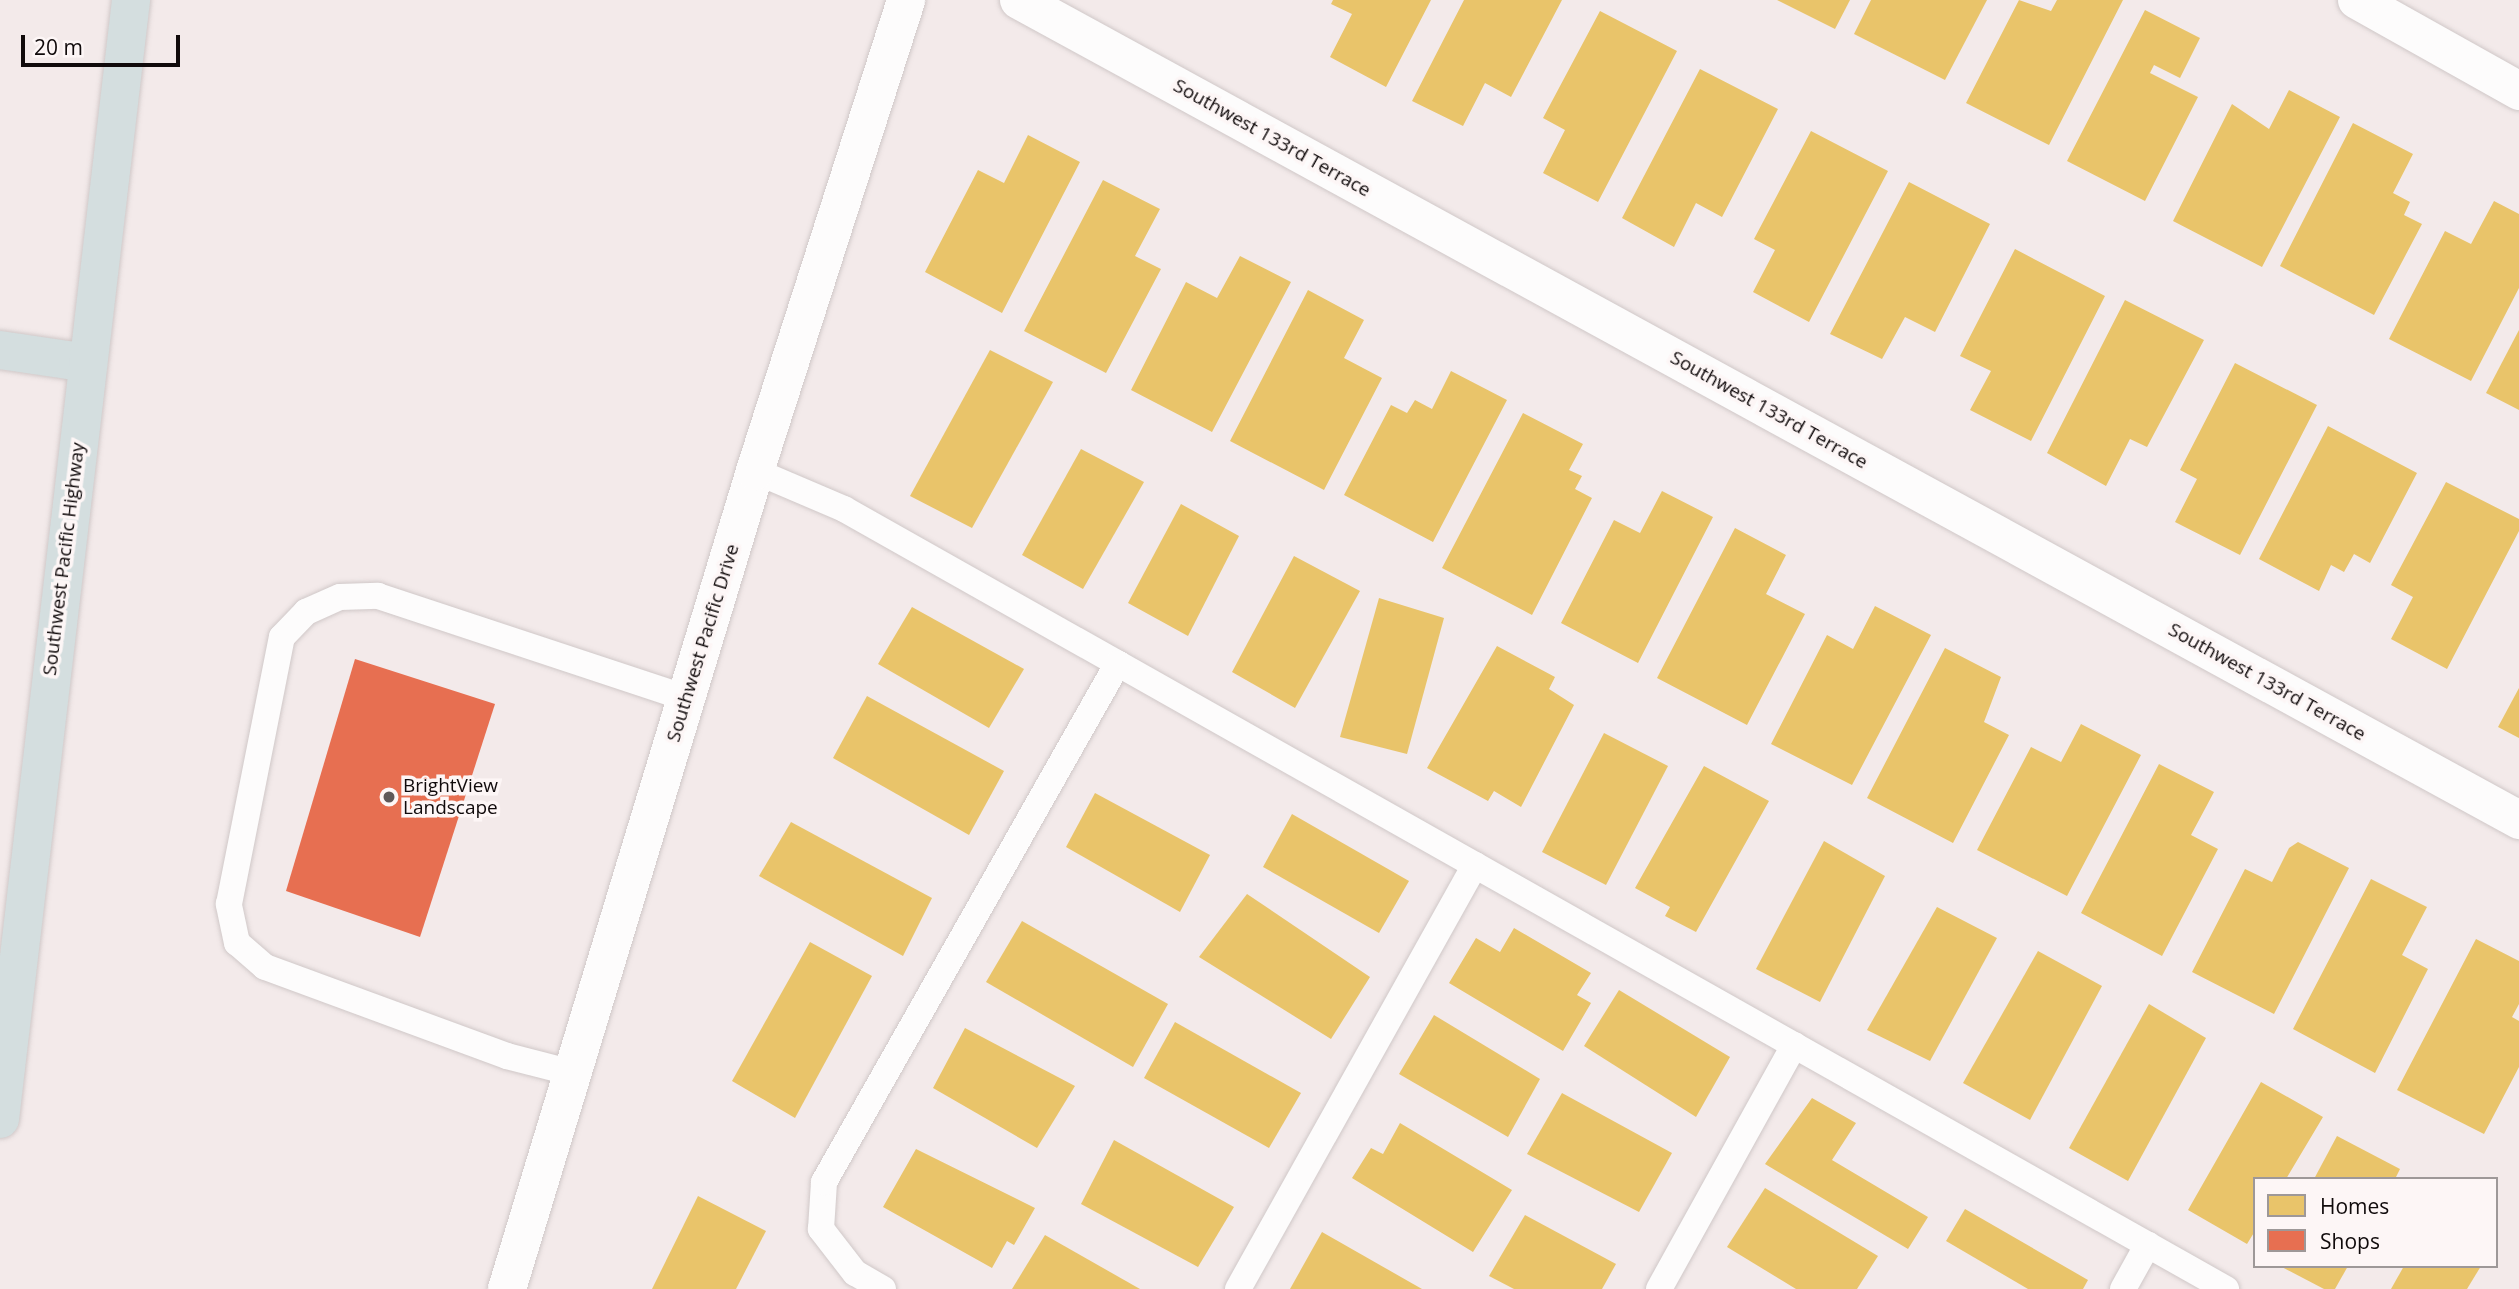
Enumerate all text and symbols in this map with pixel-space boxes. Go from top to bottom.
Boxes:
scale bar [24,21,184,65]
text: 20 m [34,33,83,61]
street label: Southwest 133rd Terrace [1169,74,1375,202]
street label: Southwest 133rd Terrace [1666,346,1872,474]
street label: Southwest Pacific Highway [38,441,90,677]
street label: Southwest Pacific Drive [662,541,744,745]
street label: Southwest 133rd Terrace [2164,618,2370,746]
place label: BrightView Landscape [403,775,498,819]
marker: BrightView Landscape [381,789,397,805]
legend [2253,1177,2498,1268]
text: Homes [2320,1192,2389,1220]
text: Shops [2320,1227,2380,1255]

